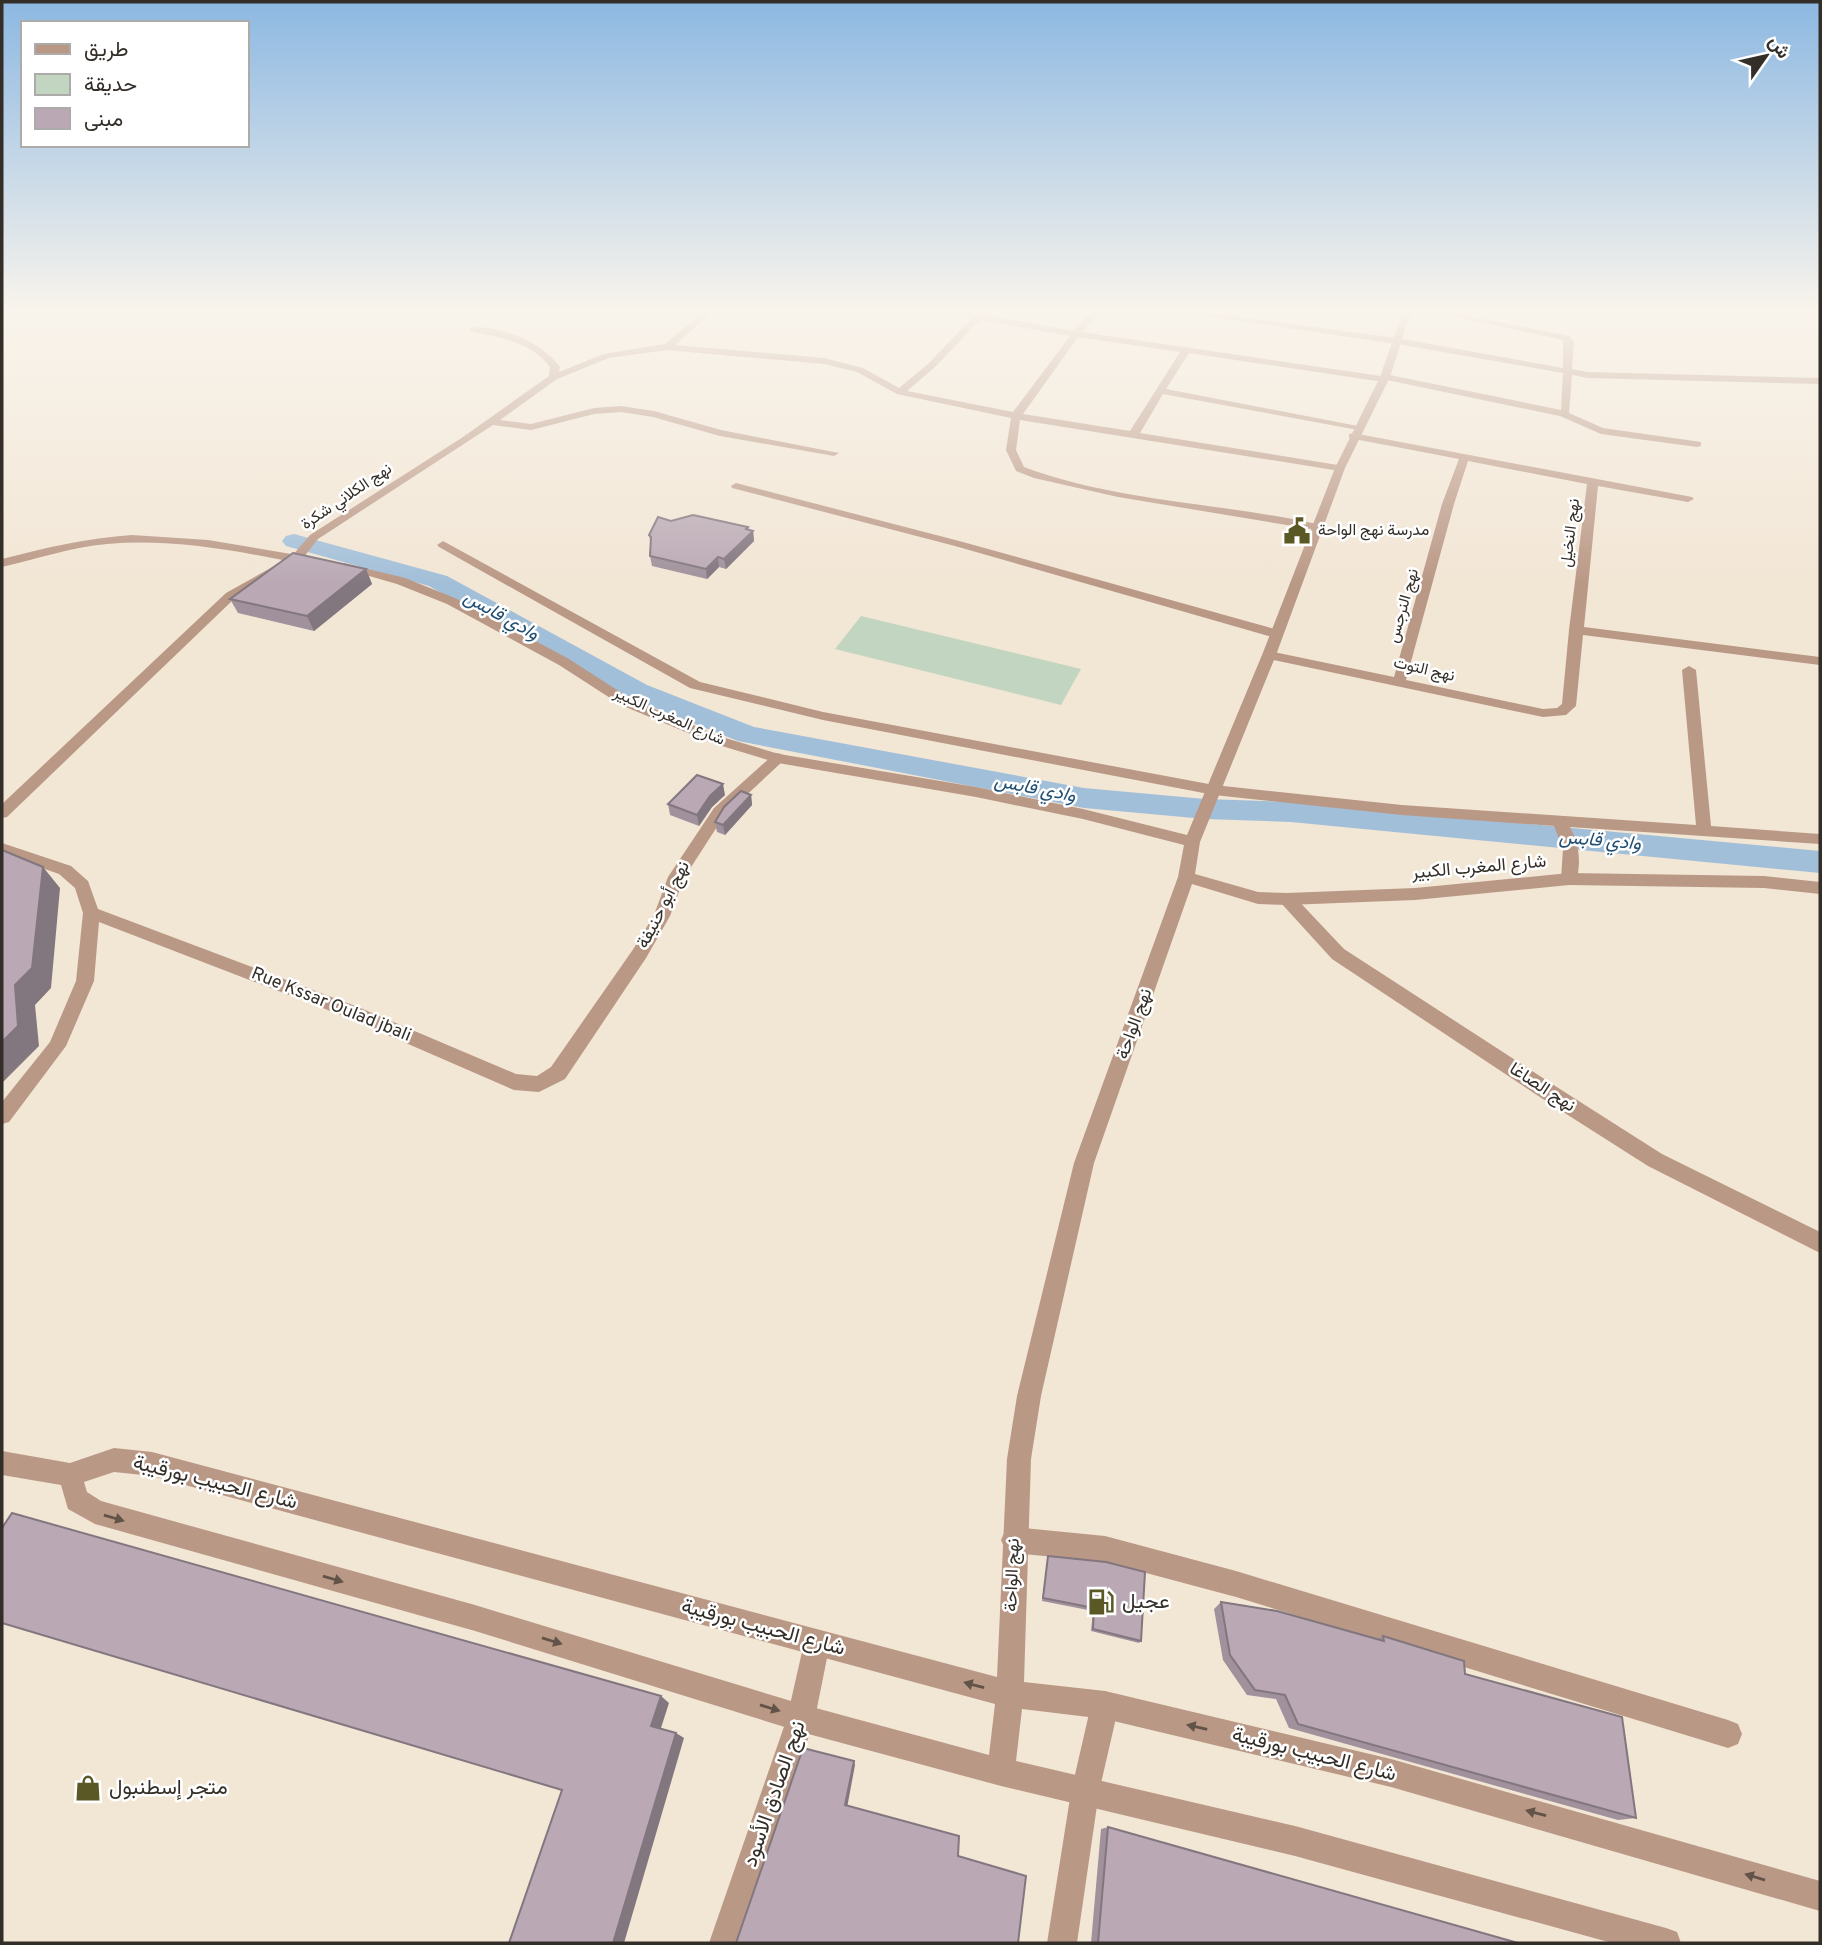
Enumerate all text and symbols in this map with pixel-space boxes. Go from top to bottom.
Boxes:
legend [21,21,248,147]
north arrow [1731,21,1801,91]
text: ش [1762,31,1795,64]
text: طريق [84,37,129,64]
text: حديقة [84,72,137,99]
text: مبنى [84,107,123,134]
street label: نهج الكلاني شكرة [298,459,397,536]
street label: نهج النخيل [1557,498,1585,568]
public building icon: مدرسة نهج الواحة [1282,516,1312,546]
place label: مدرسة نهج الواحة [1318,521,1429,541]
street label: نهج النرجس [1384,566,1424,646]
water label: وادي قابس [458,586,543,648]
street label: نهج التوت [1391,653,1457,687]
street label: شارع المغرب الكبير [609,683,728,751]
water label: وادي قابس [992,769,1078,811]
water label: وادي قابس [1558,825,1643,859]
street label: شارع المغرب الكبير [1410,851,1547,885]
street label: نهج أبو حنيفة [632,857,696,953]
street label: Rue Kssar Oulad jbali [248,962,414,1048]
street label: نهج الواحة [1112,985,1158,1063]
street label: نهج الصاغا [1505,1058,1579,1118]
street label: شارع الحبيب بورقيبة [130,1450,300,1516]
one-way arrow [104,1513,125,1523]
street label: نهج الواحة [1000,1538,1026,1612]
one-way arrow [323,1574,344,1584]
fuel station icon: عجيل [1086,1587,1116,1617]
place label: عجيل [1122,1589,1170,1616]
street label: شارع الحبيب بورقيبة [678,1593,848,1663]
one-way arrow [542,1637,563,1647]
one-way arrow [963,1679,985,1690]
one-way arrow [759,1703,780,1713]
street label: نهج الصادق الأسود [737,1717,813,1871]
one-way arrow [1186,1721,1208,1732]
street label: شارع الحبيب بورقيبة [1229,1722,1399,1788]
shop icon: متجر إسطنبول [73,1773,103,1803]
place label: متجر إسطنبول [109,1775,228,1802]
one-way arrow [1525,1808,1546,1818]
one-way arrow [1744,1872,1765,1882]

